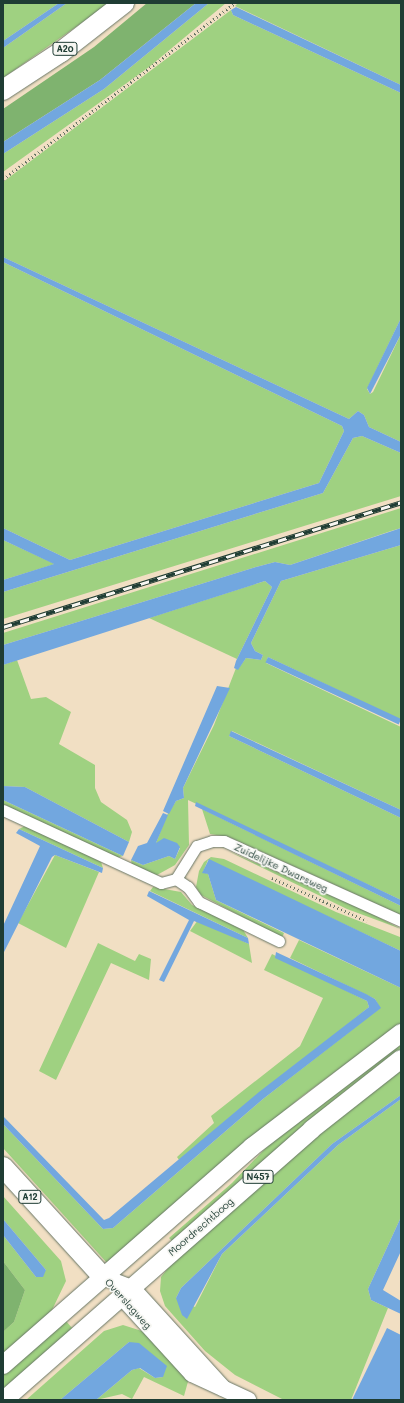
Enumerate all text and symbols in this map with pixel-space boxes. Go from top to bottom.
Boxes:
road number: A20 [52,42,78,56]
street label: Zuidelijke Dwarsweg [232,841,330,895]
road number: N457 [242,1170,274,1184]
road number: A12 [18,1190,42,1204]
street label: Moordrechtboog [166,1195,236,1259]
street label: Overslagweg [102,1276,154,1332]

